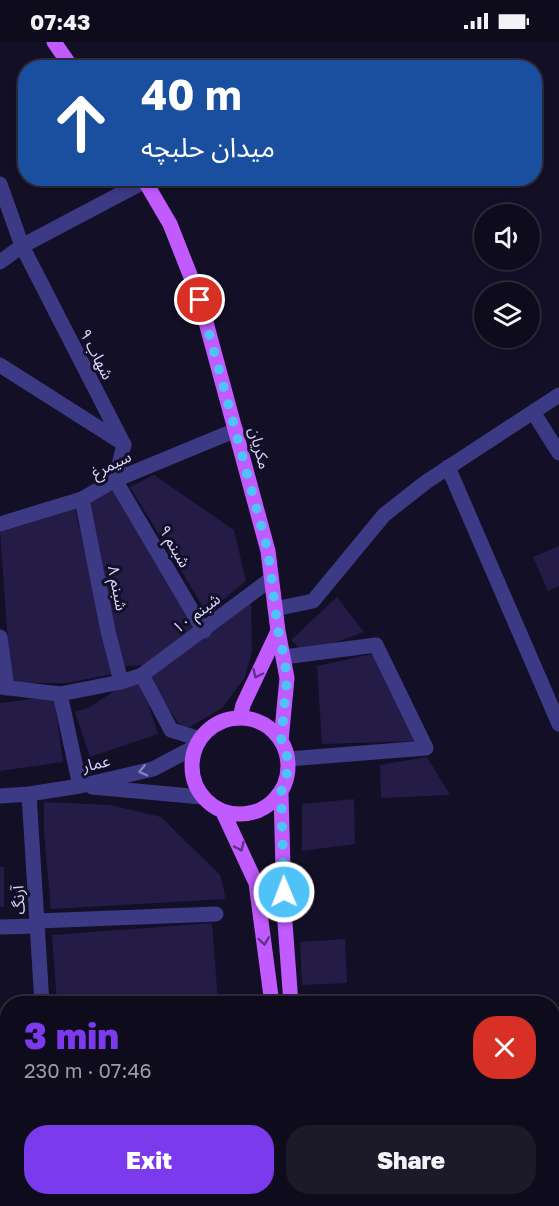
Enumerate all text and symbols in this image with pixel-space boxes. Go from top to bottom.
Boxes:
text: 07:43 [30,8,91,35]
text: 40 m [141,69,242,119]
icon: ahead [42,84,120,162]
text: میدان حلبچه [141,131,275,163]
map controls [474,204,540,348]
button: sound [474,204,540,270]
pin [174,274,225,325]
button: layers [474,282,540,348]
icon: arrive [183,283,216,316]
street label: شهاب ۹ [76,325,118,383]
street label: مکریان [245,425,275,471]
street label: سیمرغ [88,446,136,485]
street label: شبنم ۹ [152,521,195,572]
street label: شبنم ۸ [101,564,132,613]
street label: شبنم ۱۰ [168,589,226,640]
one-way arrow [253,667,265,678]
street label: عمار [79,750,112,776]
one-way arrow [138,764,148,777]
one-way arrow [232,841,244,852]
position arrow [252,860,316,924]
street label: آرنگ [7,884,29,915]
one-way arrow [257,936,269,945]
text: 3 min [24,1014,119,1057]
button: close [473,1016,536,1079]
text: 230 m · 07:46 [24,1058,152,1082]
button: Exit [24,1125,274,1194]
button: Share [286,1125,536,1194]

